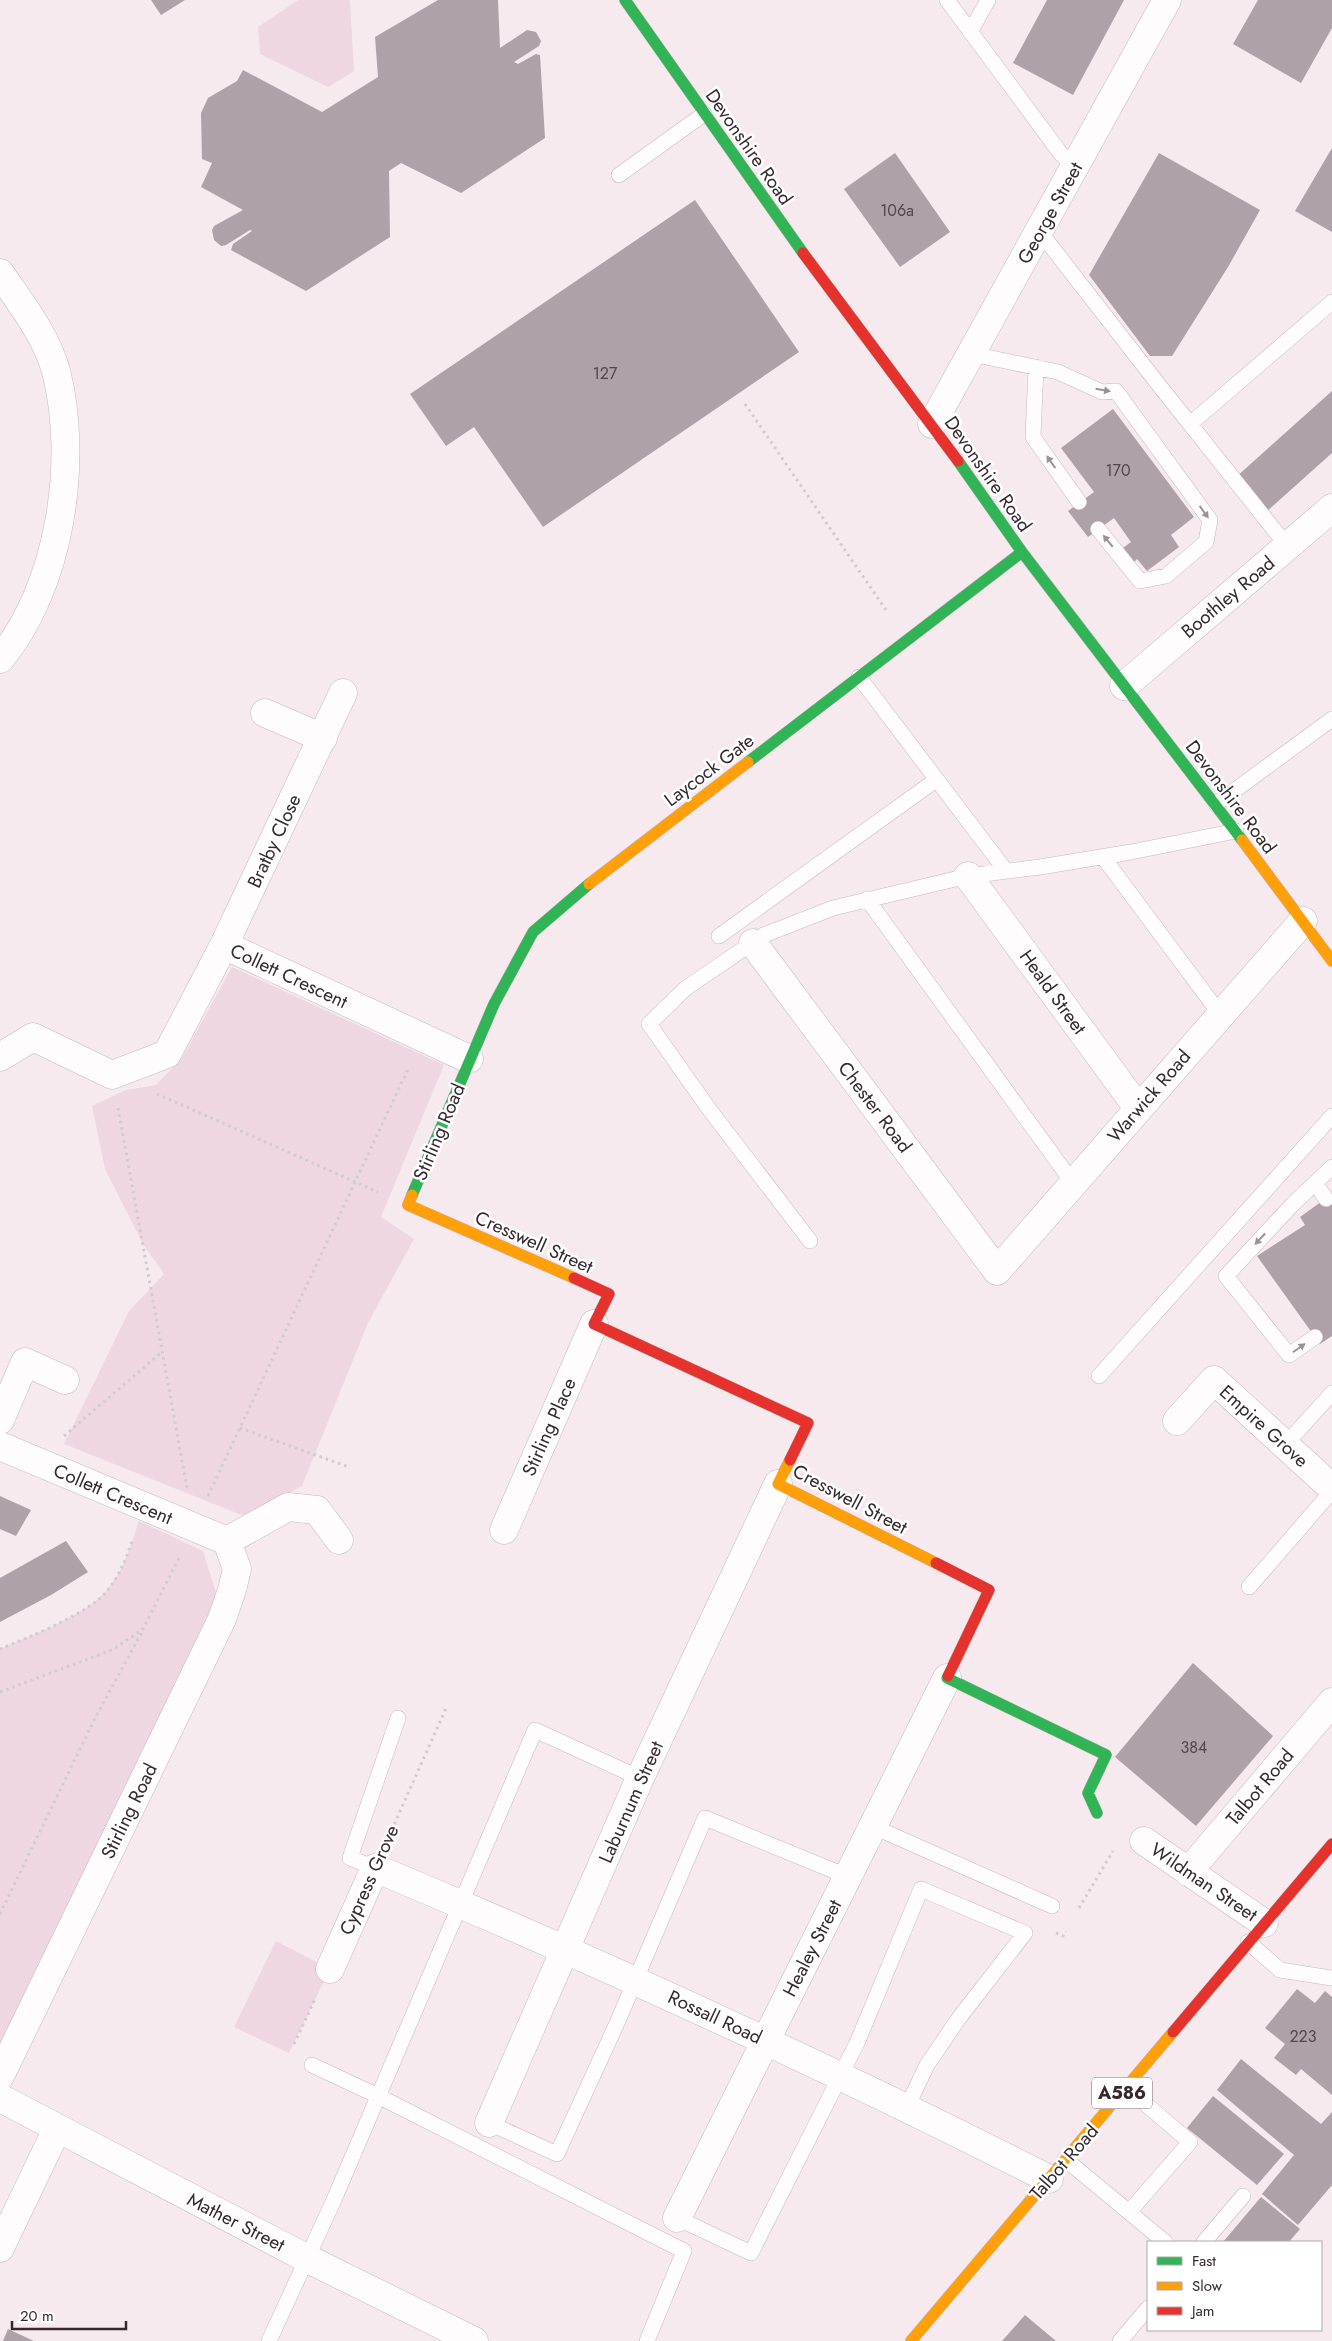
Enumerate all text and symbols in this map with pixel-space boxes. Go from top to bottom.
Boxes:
street label: Devonshire Road [699,84,799,210]
street label: George Street [1011,157,1089,269]
house number: 106a [880,199,914,222]
house number: 127 [593,362,618,385]
one-way arrow [1095,386,1111,394]
street label: Devonshire Road [938,411,1038,537]
one-way arrow [1046,455,1056,469]
house number: 170 [1105,459,1131,482]
one-way arrow [1199,505,1209,519]
one-way arrow [1102,535,1113,548]
street label: Boothley Road [1175,550,1281,644]
street label: Laycock Gate [658,727,760,813]
street label: Devonshire Road [1179,735,1283,859]
street label: Bratby Close [241,790,308,892]
street label: Collett Crescent [226,937,353,1015]
street label: Heald Street [1013,944,1093,1040]
street label: Warwick Road [1101,1044,1197,1148]
street label: Chester Road [832,1056,918,1158]
street label: Stirling Road [406,1079,472,1185]
street label: Cresswell Street [471,1204,598,1280]
one-way arrow [1254,1233,1266,1245]
one-way arrow [1292,1343,1306,1353]
street label: Stirling Place [515,1373,583,1480]
street label: Empire Grove [1213,1379,1315,1474]
street label: Collett Crescent [49,1457,177,1531]
street label: Cresswell Street [788,1457,913,1541]
street label: Laburnum Street [592,1736,670,1867]
house number: 384 [1181,1736,1207,1759]
street label: Talbot Road [1220,1743,1300,1831]
street label: Stirling Road [94,1759,164,1863]
street label: Cypress Grove [333,1820,405,1939]
street label: Wildman Street [1145,1836,1263,1928]
street label: Healey Street [776,1894,848,2001]
street label: Rossall Road [664,1983,766,2051]
house number: 223 [1290,2025,1317,2048]
road number: A586 [1092,2078,1152,2108]
street label: Talbot Road [1023,2118,1105,2206]
street label: Mather Street [182,2186,290,2258]
legend [1147,2241,1322,2331]
text: Fast [1192,2250,1216,2272]
text: Slow [1192,2275,1223,2297]
scale bar [12,2298,126,2330]
text: Jam [1190,2300,1215,2322]
text: 20 m [20,2305,54,2327]

